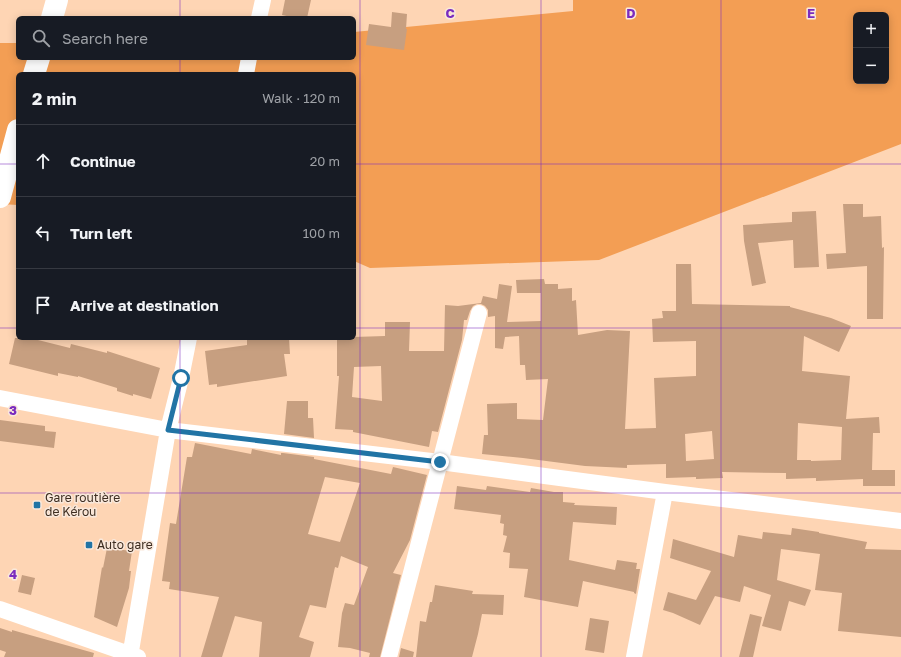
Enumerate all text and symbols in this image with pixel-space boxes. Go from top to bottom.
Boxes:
text: C [445,5,455,21]
text: D [626,5,636,21]
text: E [807,5,815,21]
map controls [853,12,889,84]
button: + [853,12,889,48]
search box [16,16,356,60]
icon: search [30,27,52,49]
text: Search here [62,29,148,47]
button: − [853,48,889,84]
text: 2 min [32,88,76,109]
text: Walk · 120 m [262,90,340,106]
icon: ahead [32,150,54,172]
text: Continue [70,152,136,170]
text: 20 m [310,153,340,169]
icon: left [32,222,54,244]
text: Turn left [70,224,132,242]
text: 100 m [303,225,340,241]
icon: arrive [32,294,54,316]
text: Arrive at destination [70,296,219,314]
route start [172,369,190,387]
text: 3 [9,402,17,418]
route end [431,453,449,471]
place label: Gare routière de Kérou [45,490,120,519]
marker: Gare routière de Kérou [32,500,42,510]
place label: Auto gare [97,537,153,552]
marker: Auto gare [84,540,94,550]
text: 4 [9,566,17,582]

